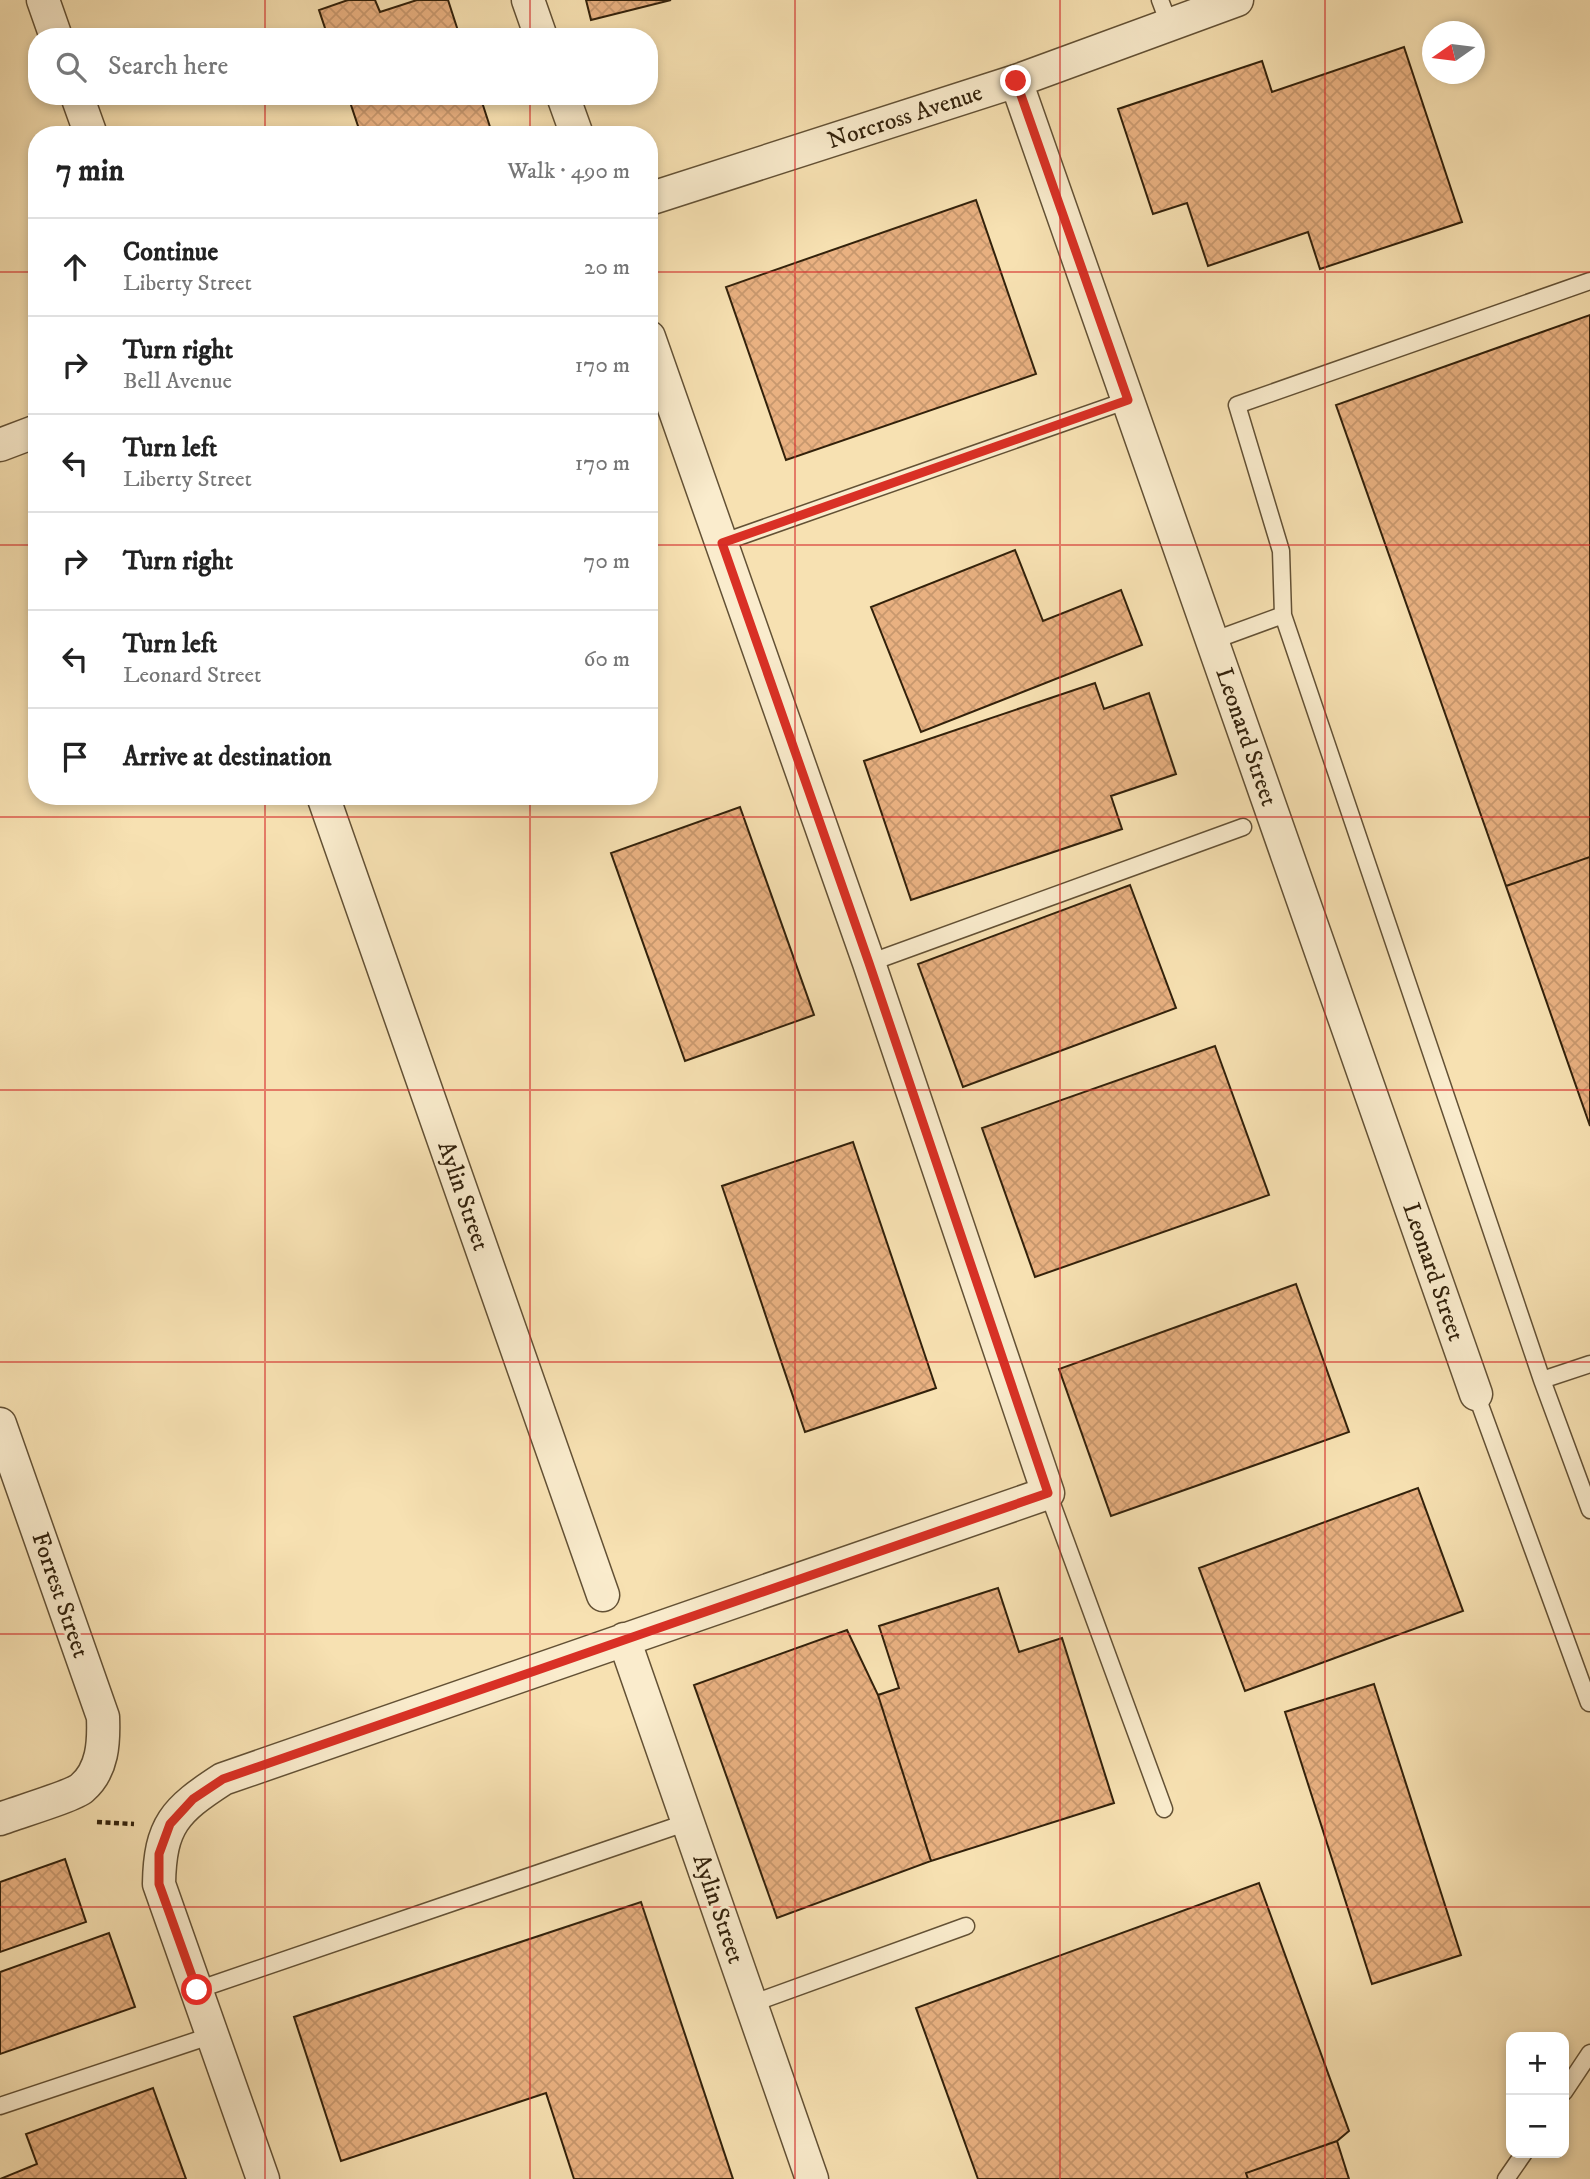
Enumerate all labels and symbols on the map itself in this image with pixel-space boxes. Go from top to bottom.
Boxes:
north arrow [1422,21,1485,84]
route end [1000,65,1031,96]
street label: Norcross Avenue [824,78,986,156]
street label: Leonard Street [1208,664,1284,810]
street label: Aylin Street [430,1137,496,1255]
street label: Leonard Street [1395,1199,1471,1345]
street label: Forrest Street [25,1528,96,1662]
street label: Aylin Street [685,1850,751,1968]
route start [181,1974,212,2005]

